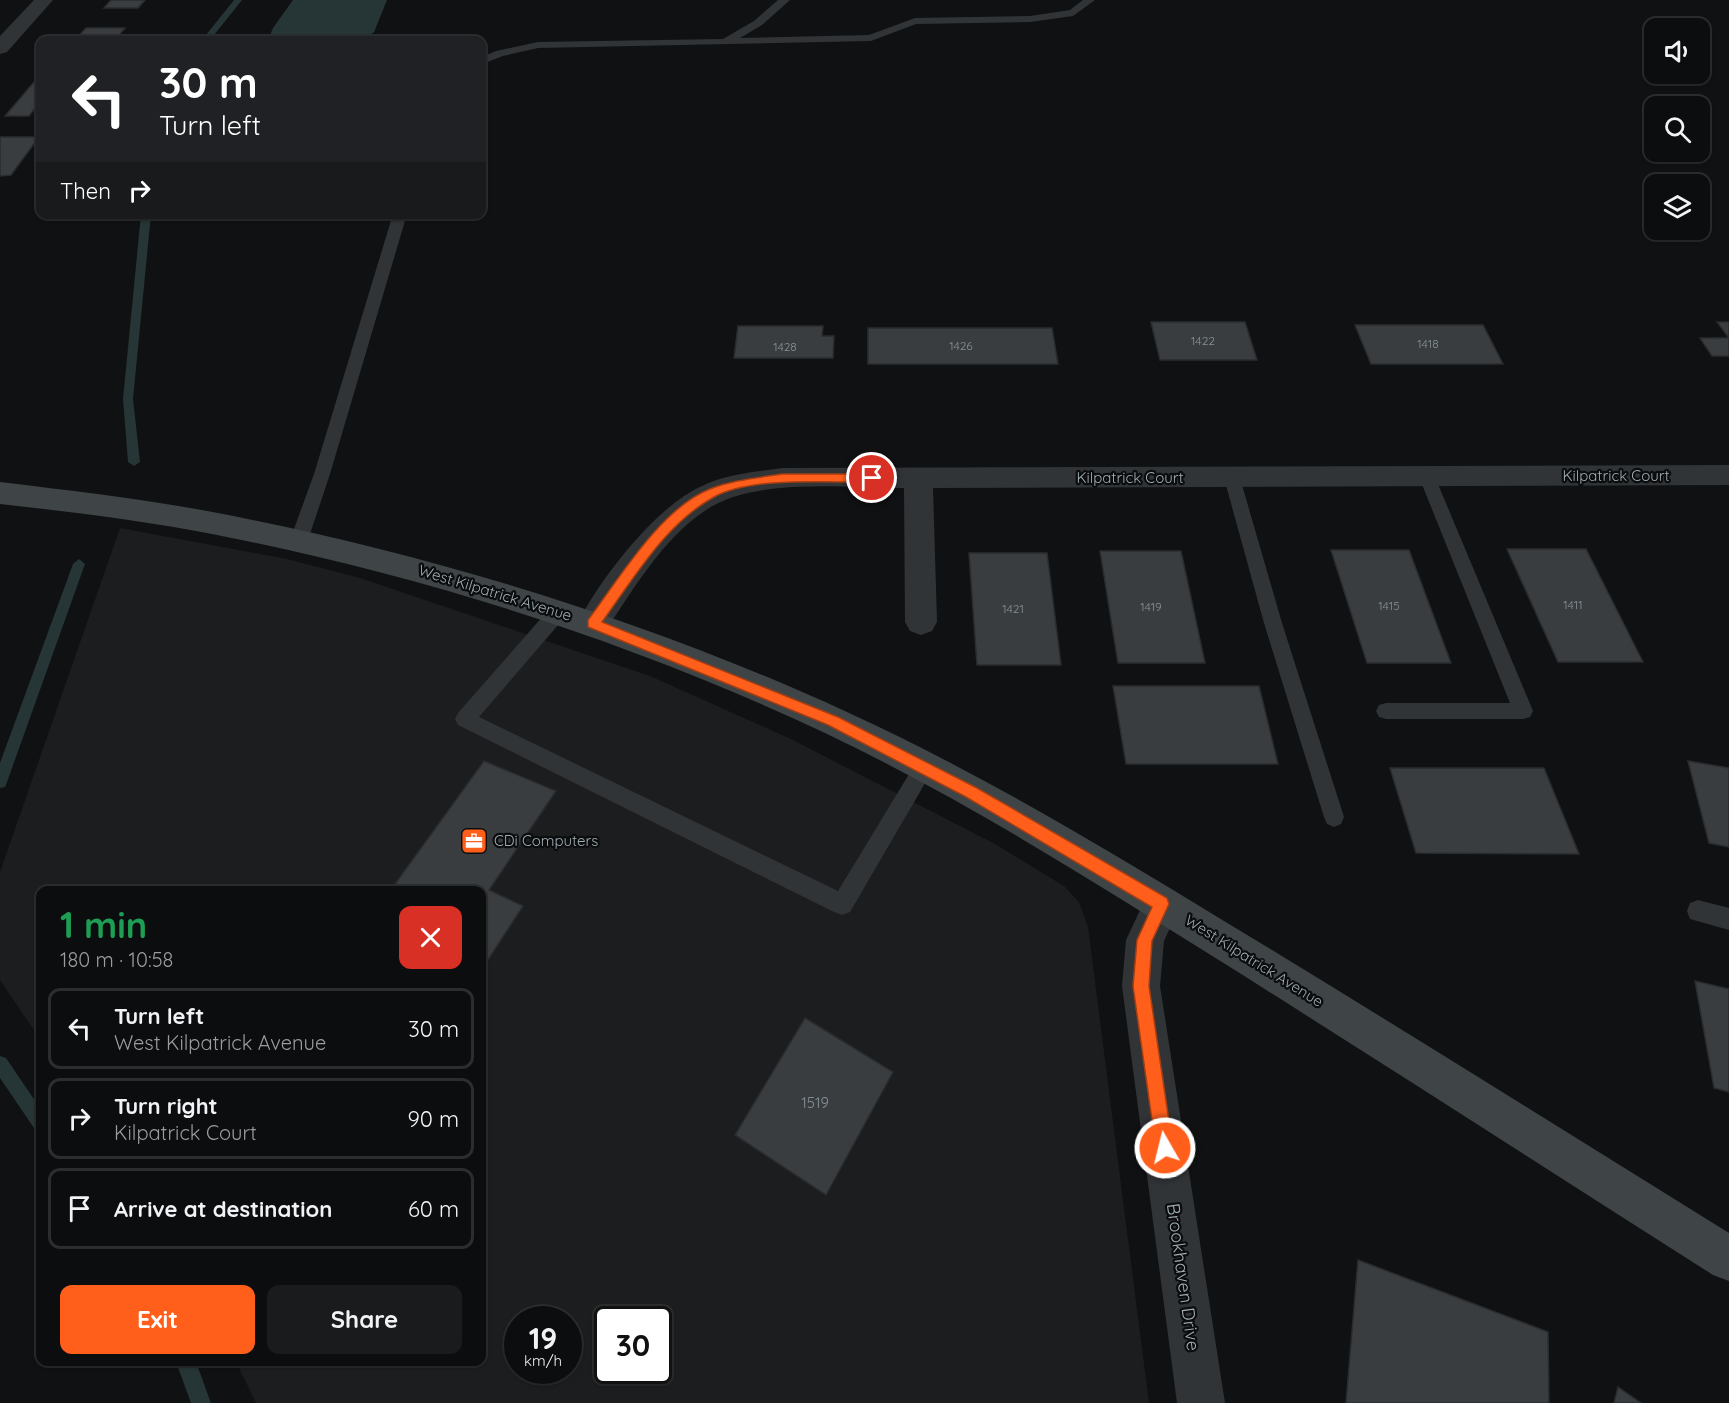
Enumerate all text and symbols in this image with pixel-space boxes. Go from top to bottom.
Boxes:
map controls [1644,18,1710,240]
button: sound [1644,18,1710,84]
text: 30 m [159,56,258,109]
icon: left [60,60,138,138]
button: search [1644,96,1710,162]
text: Turn left [159,108,261,142]
icon: right [123,174,156,207]
button: layers [1644,174,1710,240]
text: Then [60,177,111,205]
house number: 1422 [1191,333,1215,348]
house number: 1418 [1417,336,1439,351]
house number: 1426 [949,338,973,353]
house number: 1428 [773,339,797,354]
pin [846,452,897,503]
icon: arrive [855,461,888,494]
street label: Kilpatrick Court [1562,466,1670,485]
street label: Kilpatrick Court [1076,468,1184,487]
street label: West Kilpatrick Avenue [416,560,574,625]
house number: 1411 [1563,597,1583,612]
house number: 1415 [1378,598,1400,613]
house number: 1419 [1140,599,1162,614]
house number: 1421 [1002,601,1024,616]
office icon: CDi Computers [459,826,489,856]
place label: CDi Computers [494,831,598,850]
text: 1 min [60,902,147,947]
button: close [399,906,462,969]
street label: West Kilpatrick Avenue [1182,910,1327,1011]
text: 180 m · 10:58 [60,947,173,972]
text: Turn left [114,1002,204,1030]
icon: left [63,1012,96,1045]
text: 30 m [408,1015,459,1043]
text: West Kilpatrick Avenue [114,1030,326,1055]
text: Turn right [114,1092,218,1120]
house number: 1519 [801,1093,829,1112]
icon: right [63,1102,96,1135]
text: 90 m [408,1105,459,1133]
position arrow [1133,1116,1197,1180]
text: Kilpatrick Court [114,1120,257,1145]
icon: arrive [63,1192,96,1225]
text: Arrive at destination [114,1195,332,1223]
text: 60 m [408,1195,459,1223]
street label: Brookhaven Drive [1162,1202,1205,1352]
button: Exit [60,1285,255,1354]
button: Share [267,1285,462,1354]
speed limit sign: 30 [594,1306,672,1384]
text: 19 [529,1319,557,1357]
text: km/h [524,1351,562,1370]

